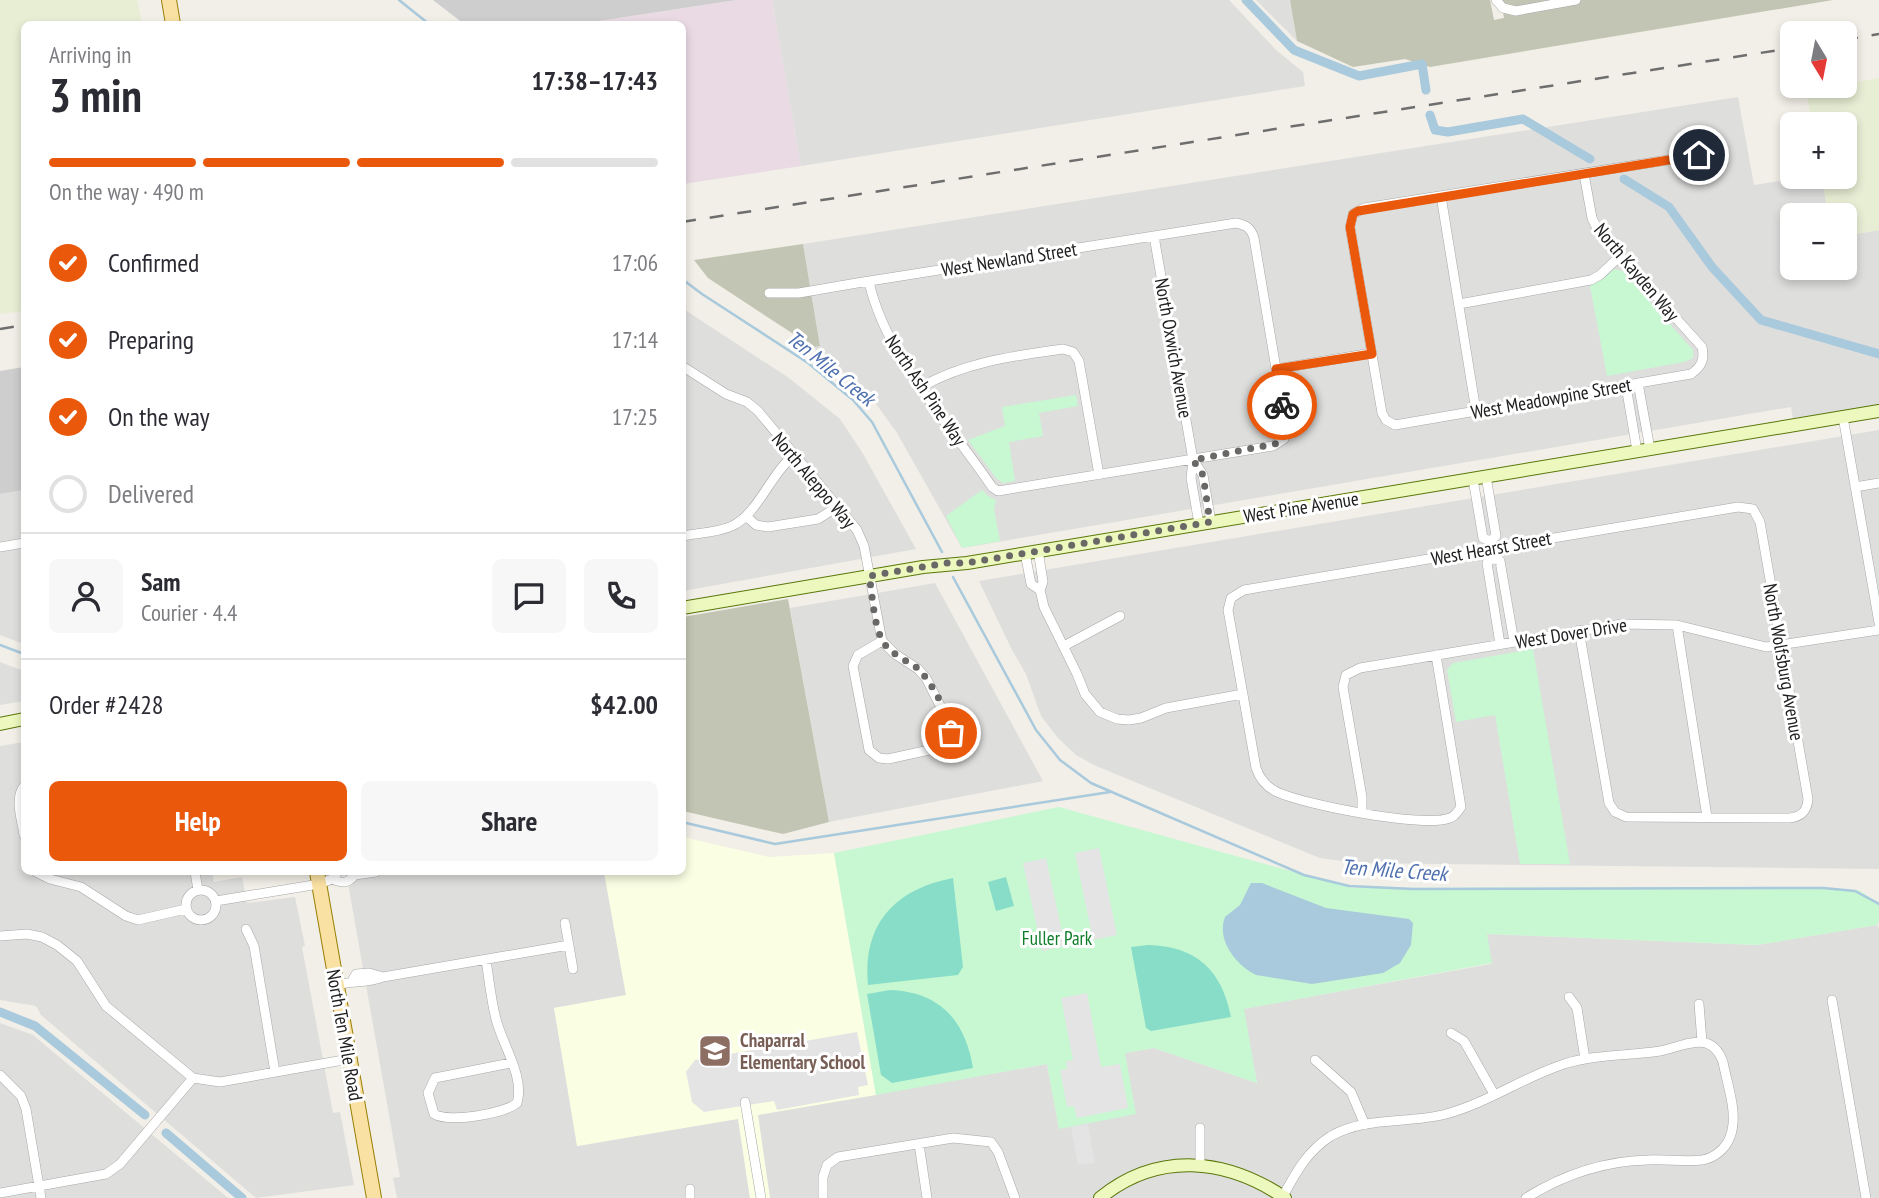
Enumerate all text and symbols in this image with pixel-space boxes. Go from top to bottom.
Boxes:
north arrow [1780,21,1857,98]
map controls [1780,21,1857,280]
text: Arriving in [49,40,131,69]
text: 17:38–17:43 [531,64,658,97]
text: 3 min [49,65,142,125]
button: + [1780,112,1857,189]
pin [1669,125,1729,185]
icon: home [1680,136,1718,174]
text: On the way · 490 m [49,177,204,206]
button: − [1780,203,1857,280]
street label: North Kayden Way [1589,218,1685,326]
street label: West Newland Street [940,236,1079,282]
icon: check [49,244,87,282]
text: Confirmed [108,246,199,279]
text: 17:06 [612,248,658,277]
street label: North Oxwich Avenue [1150,276,1198,420]
icon: check [49,321,87,359]
text: Preparing [108,323,194,356]
water label: Ten Mile Creek [781,324,883,414]
text: 17:14 [612,325,658,354]
street label: North Ash Pine Way [880,330,972,451]
courier [1247,370,1317,440]
street label: West Meadowpine Street [1469,372,1634,424]
icon: bike [1263,386,1301,424]
icon: check [49,398,87,436]
text: On the way [108,400,210,433]
text: 17:25 [612,402,658,431]
street label: North Aleppo Way [767,427,862,533]
text: Delivered [108,477,194,510]
street label: West Pine Avenue [1242,486,1360,528]
street label: West Hearst Street [1429,526,1554,570]
button: person [49,559,123,633]
button: chat [492,559,566,633]
button: phone [584,559,658,633]
text: Sam [141,565,180,598]
street label: North Wolfsburg Avenue [1758,582,1810,742]
text: Courier · 4.4 [141,598,237,627]
street label: West Dover Drive [1514,612,1629,654]
text: Order #2428 [49,688,164,721]
text: $42.00 [590,688,658,721]
pin [921,703,981,763]
icon: bag [932,714,970,752]
button: Help [49,781,347,861]
button: Share [361,781,658,861]
water label: Ten Mile Creek [1340,853,1451,887]
park label: Fuller Park [1022,926,1093,950]
street label: North Ten Mile Road [322,967,368,1103]
place label: Chaparral Elementary School [740,1028,865,1074]
school or university icon: Chaparral Elementary School [696,1032,734,1070]

